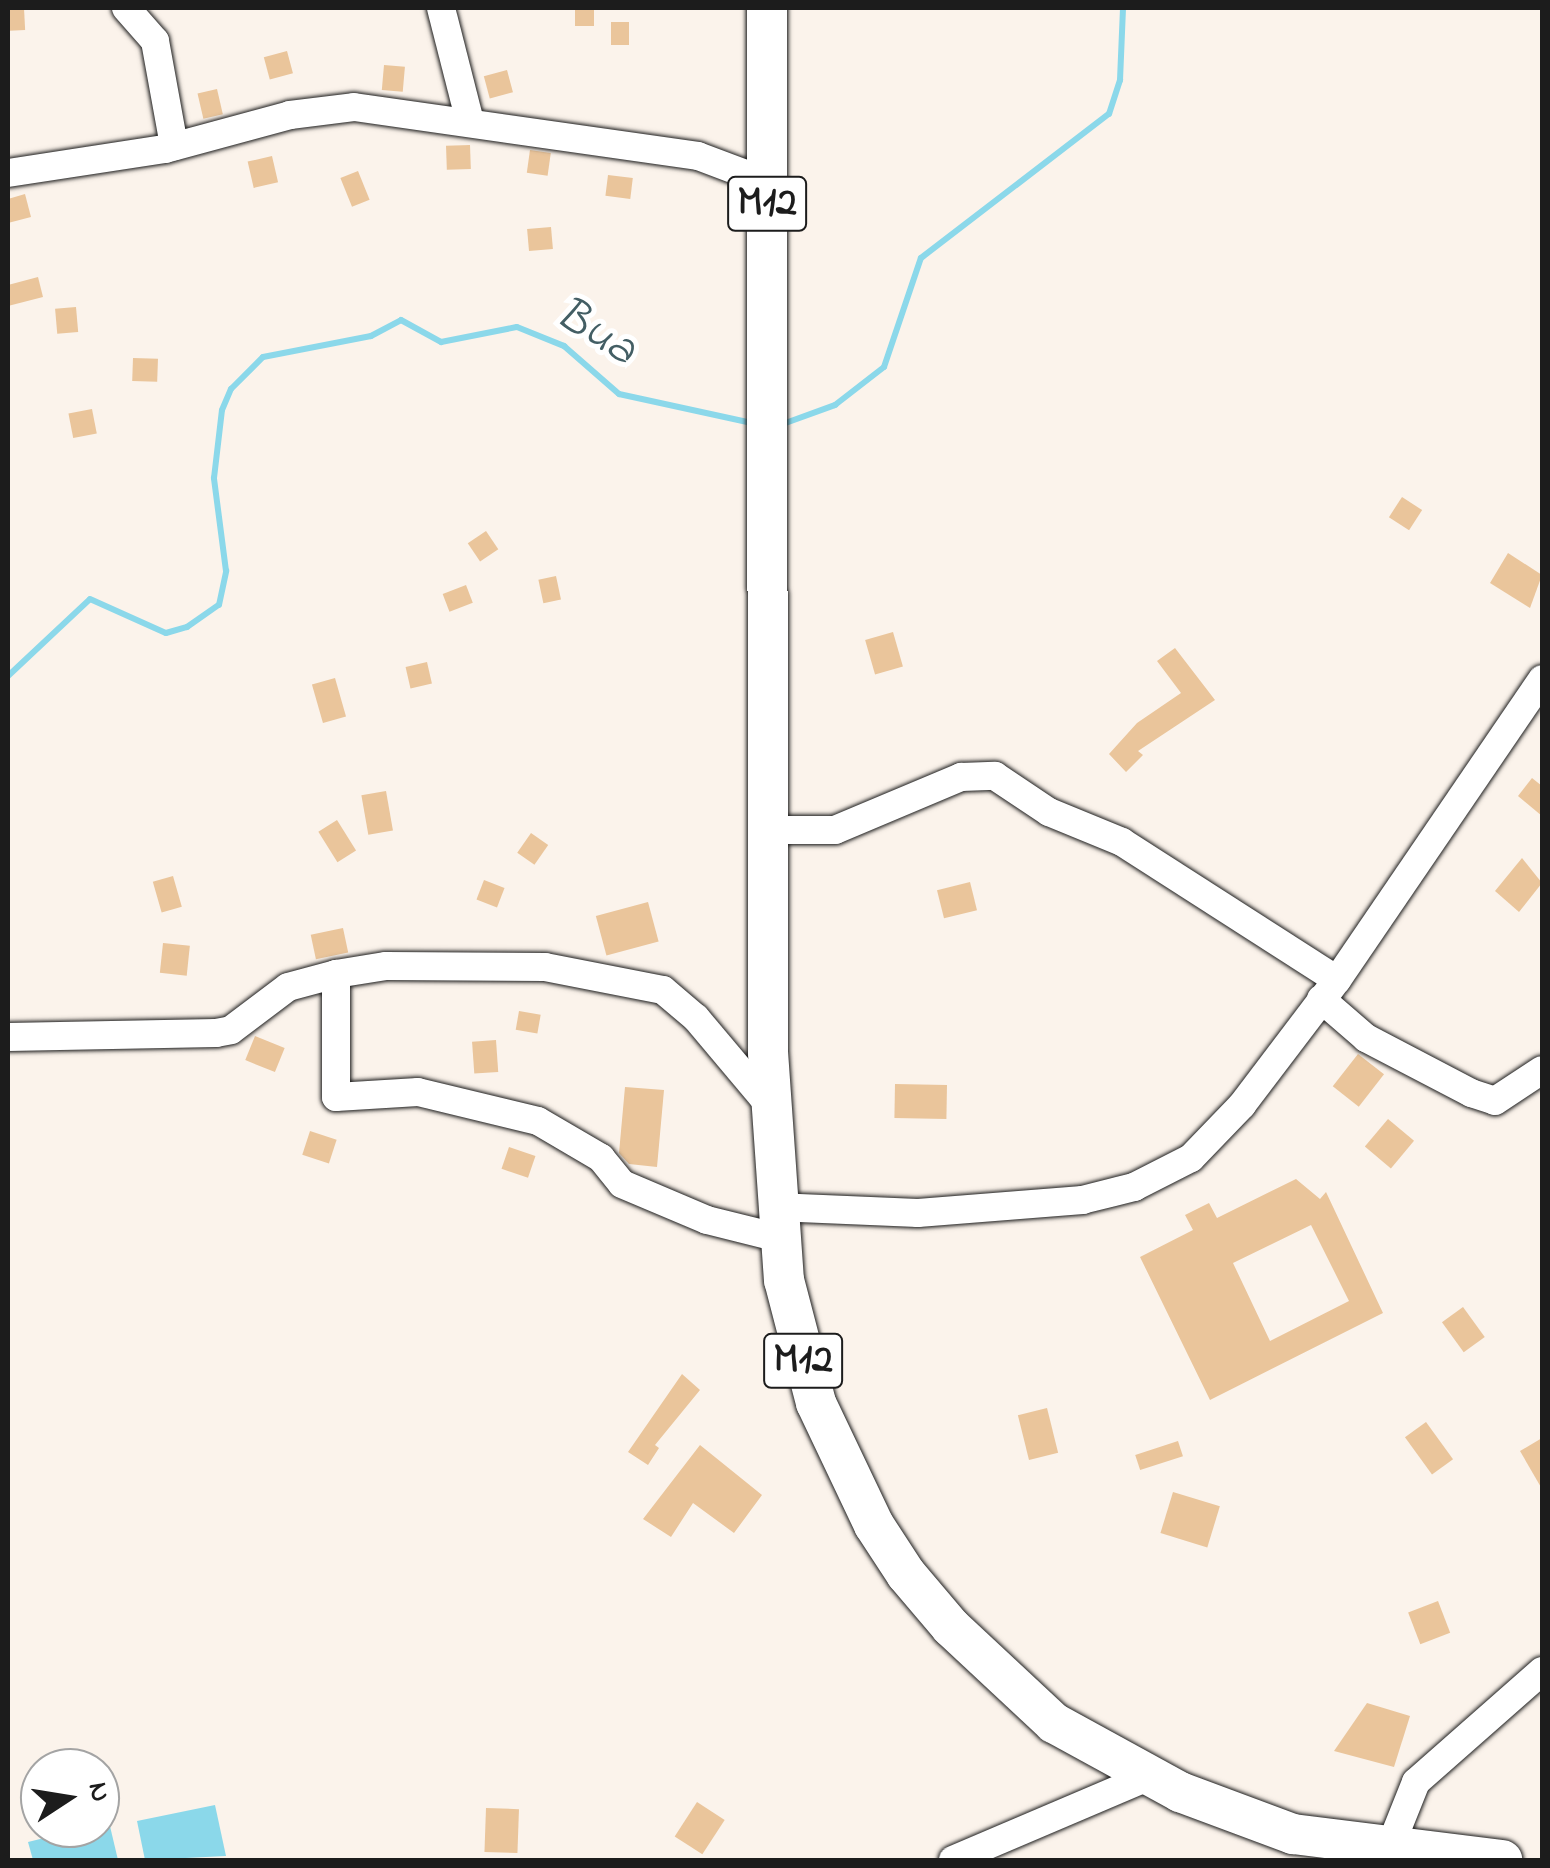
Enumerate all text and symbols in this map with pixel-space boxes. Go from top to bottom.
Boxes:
road number: M12 [727,167,807,241]
water label: Bua [543,286,647,380]
road number: M12 [763,1324,843,1398]
north arrow [20,1748,120,1848]
text: N [76,1779,120,1806]

